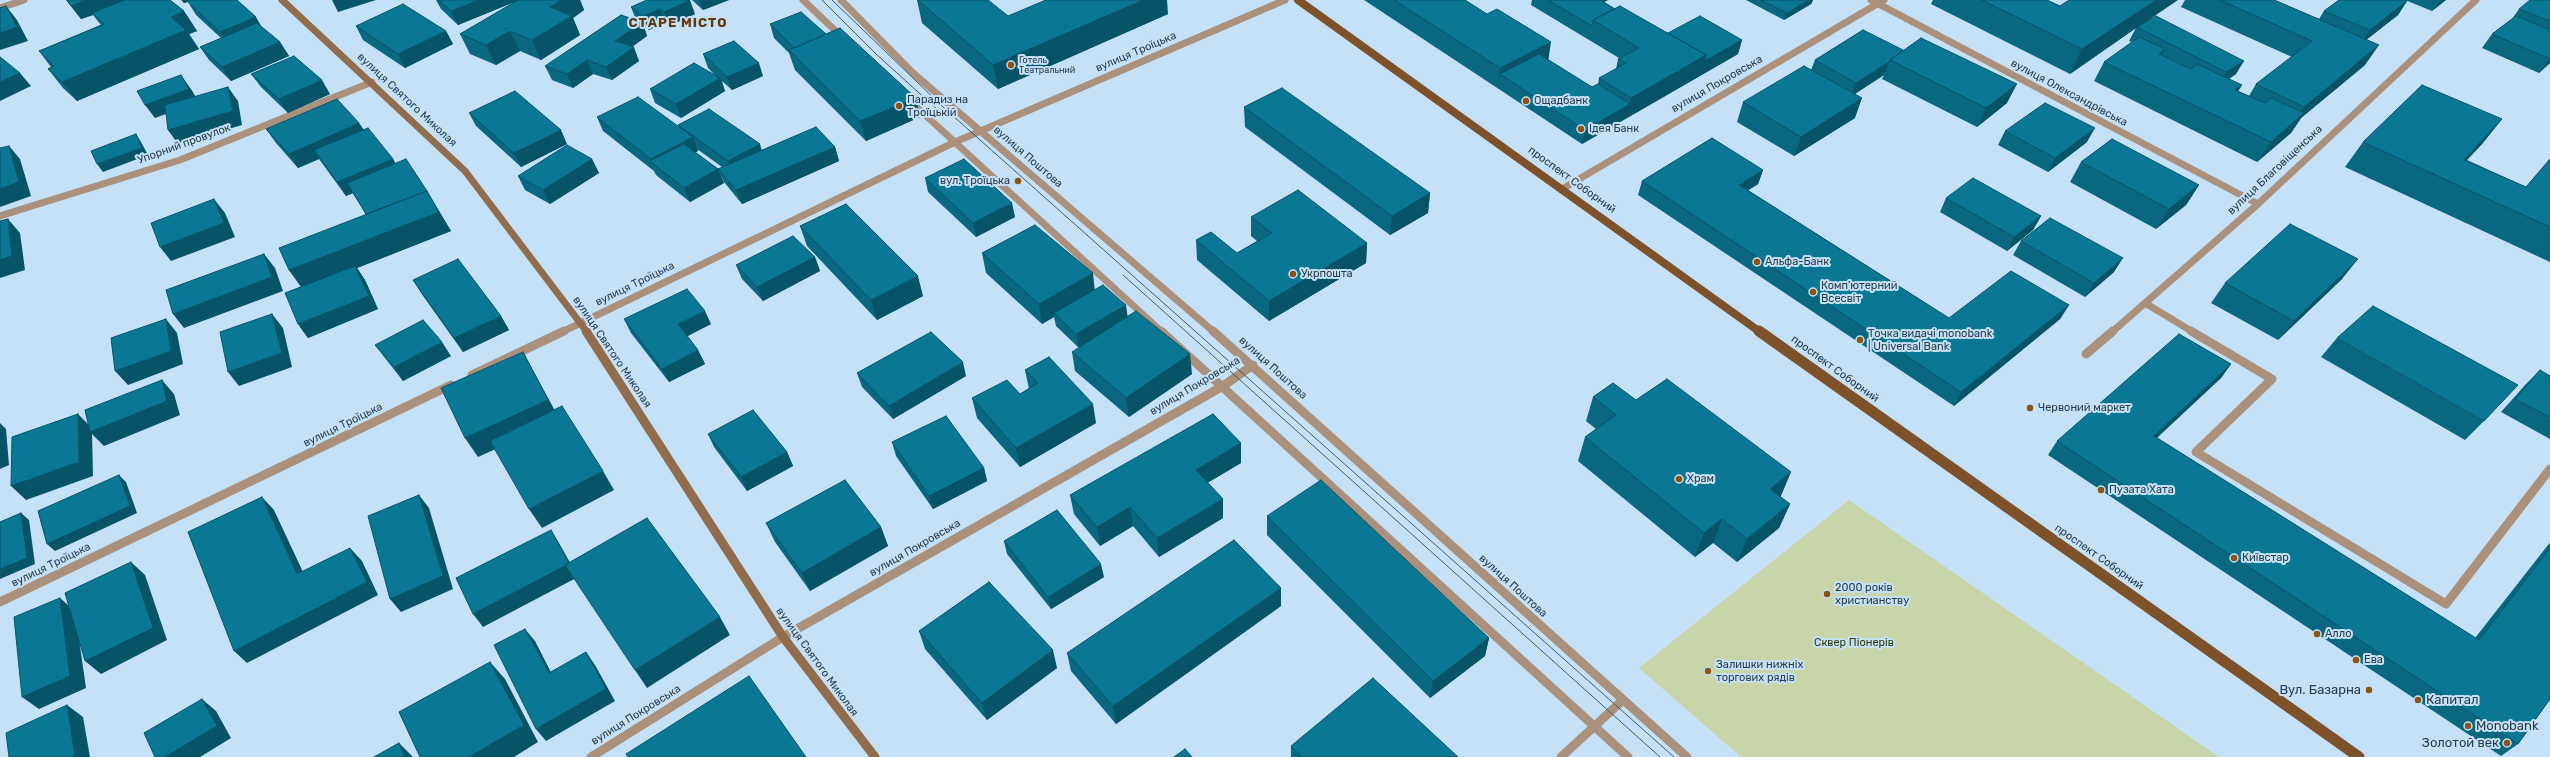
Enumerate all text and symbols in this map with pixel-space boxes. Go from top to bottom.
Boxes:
district label: СТАРЕ МІСТО [628,15,728,31]
street label: вулиця Троїцька [1094,29,1178,75]
street label: вулиця Святого Миколая [355,50,459,150]
street label: вулиця Покровська [1669,53,1765,115]
place label: Готель Театральний [1019,55,1075,76]
street label: вулиця Олександрівська [2008,57,2130,129]
marker: Готель Театральний [1006,60,1016,70]
place label: Парадиз на Троїцькій [907,93,968,119]
place label: Ощадбанк [1534,94,1588,108]
marker: Ощадбанк [1521,96,1531,106]
marker: Парадиз на Троїцькій [894,101,904,111]
street label: Упорний провулок [136,121,232,167]
place label: Ідея Банк [1589,122,1639,136]
street label: вулиця Поштова [991,123,1065,191]
street label: вулиця Благовіщенська [2225,123,2325,217]
marker: Ідея Банк [1576,124,1586,134]
street label: проспект Соборний [1526,144,1618,216]
place label: вул. Троїцька [940,174,1010,188]
marker: вул. Троїцька [1013,176,1023,186]
place label: Альфа-Банк [1765,255,1829,269]
marker: Альфа-Банк [1752,257,1762,267]
street label: вулиця Троїцька [593,259,677,309]
place label: Укрпошта [1301,267,1353,281]
marker: Укрпошта [1288,269,1298,279]
place label: Комп’ютерний Всесвіт [1821,279,1897,305]
marker: Комп’ютерний Всесвіт [1808,287,1818,297]
street label: вулиця Святого Миколая [570,294,654,410]
place label: Точка видачі monobank | Universal Bank [1868,327,1992,353]
street label: проспект Соборний [1789,333,1881,405]
street label: вулиця Поштова [1236,334,1310,402]
marker: Точка видачі monobank | Universal Bank [1855,335,1865,345]
street label: вулиця Покровська [1147,354,1243,418]
street label: вулиця Троїцька [301,400,385,450]
place label: Червоний маркет [2038,401,2131,415]
marker: Червоний маркет [2025,403,2035,413]
place label: Храм [1687,472,1714,486]
marker: Храм [1674,474,1684,484]
place label: Пузата Хата [2109,483,2174,497]
marker: Пузата Хата [2096,485,2106,495]
street label: вулиця Покровська [867,517,963,579]
street label: проспект Соборний [2052,521,2146,593]
street label: вулиця Троїцька [9,540,93,590]
place label: Київстар [2242,551,2289,565]
street label: вулиця Поштова [1476,552,1550,620]
marker: Київстар [2229,553,2239,563]
place label: 2000 років христианству [1835,581,1909,607]
marker: 2000 років христианству [1822,589,1832,599]
street label: вулиця Святого Миколая [773,605,861,719]
place label: Алло [2325,627,2351,641]
marker: Алло [2312,629,2322,639]
park label: Сквер Піонерів [1814,636,1894,650]
place label: Ева [2364,653,2383,667]
marker: Ева [2351,655,2361,665]
place label: Залишки нижніх торгових рядів [1716,658,1803,684]
marker: Залишки нижніх торгових рядів [1703,666,1713,676]
street label: вулиця Покровська [589,682,683,748]
place label: Вул. Базарна [2279,682,2361,698]
marker: Вул. Базарна [2364,685,2374,695]
place label: Капитал [2426,692,2478,708]
marker: Капитал [2413,695,2423,705]
place label: Monobank [2476,718,2539,734]
marker: Monobank [2463,721,2473,731]
place label: Золотой век [2422,735,2499,751]
marker: Золотой век [2502,738,2512,748]

